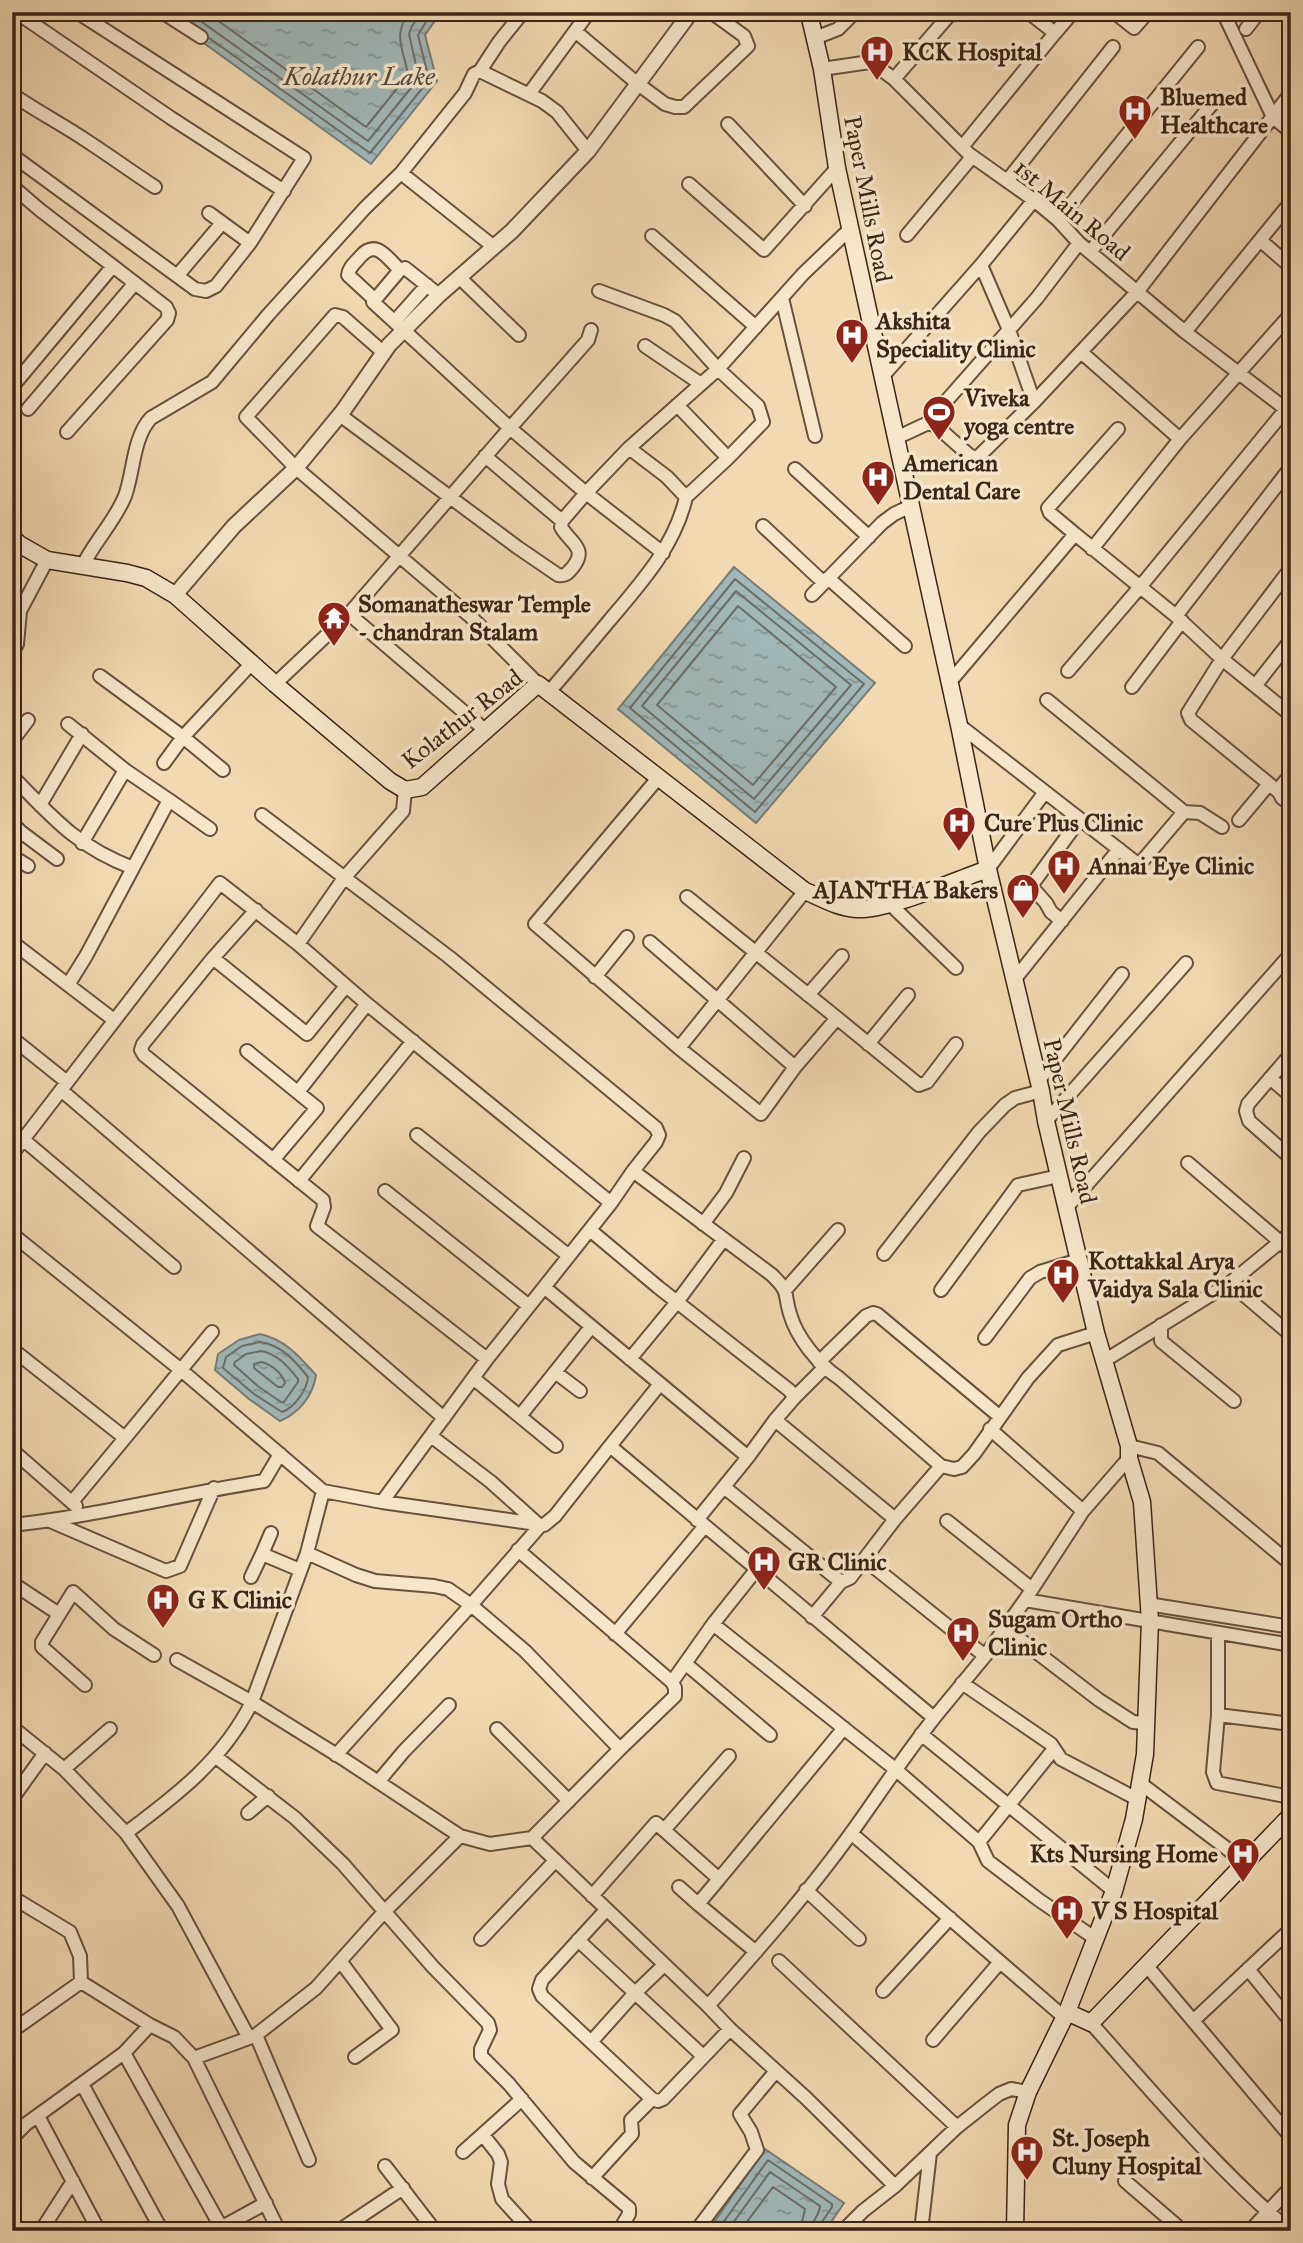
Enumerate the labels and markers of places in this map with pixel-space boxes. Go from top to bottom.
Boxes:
hospital icon: KCK Hospital [858,33,896,82]
place label: KCK Hospital [902,37,1043,67]
place label: Bluemed Healthcare [1160,82,1268,140]
hospital icon: Bluemed Healthcare [1116,92,1154,141]
place label: Akshita Speciality Clinic [874,306,1036,364]
hospital icon: Akshita Speciality Clinic [833,316,871,365]
place label: Viveka yoga centre [963,383,1074,441]
sports icon: Viveka yoga centre [920,393,958,442]
place label: American Dental Care [901,448,1020,506]
hospital icon: American Dental Care [859,458,897,507]
place label: Somanatheswar Temple - chandran Stalam [358,589,591,647]
temple icon: Somanatheswar Temple - chandran Stalam [315,599,353,648]
hospital icon: Cure Plus Clinic [940,804,978,853]
place label: Cure Plus Clinic [984,808,1143,838]
hospital icon: Annai Eye Clinic [1045,847,1083,896]
place label: Annai Eye Clinic [1086,851,1254,881]
shop icon: AJANTHA Bakers [1004,871,1042,920]
place label: AJANTHA Bakers [811,875,998,905]
place label: Kottakkal Arya Vaidya Sala Clinic [1087,1246,1263,1304]
hospital icon: Kottakkal Arya Vaidya Sala Clinic [1044,1256,1082,1305]
hospital icon: GR Clinic [745,1543,783,1592]
place label: GR Clinic [788,1547,887,1577]
hospital icon: G K Clinic [144,1581,182,1630]
place label: G K Clinic [188,1585,292,1615]
place label: Sugam Ortho Clinic [988,1604,1123,1662]
hospital icon: Sugam Ortho Clinic [944,1614,982,1663]
hospital icon: Kts Nursing Home [1224,1835,1262,1884]
place label: Kts Nursing Home [1030,1839,1218,1869]
hospital icon: V S Hospital [1048,1892,1086,1941]
place label: V S Hospital [1091,1896,1218,1926]
place label: St. Joseph Cluny Hospital [1052,2123,1202,2181]
hospital icon: St. Joseph Cluny Hospital [1008,2133,1046,2182]

